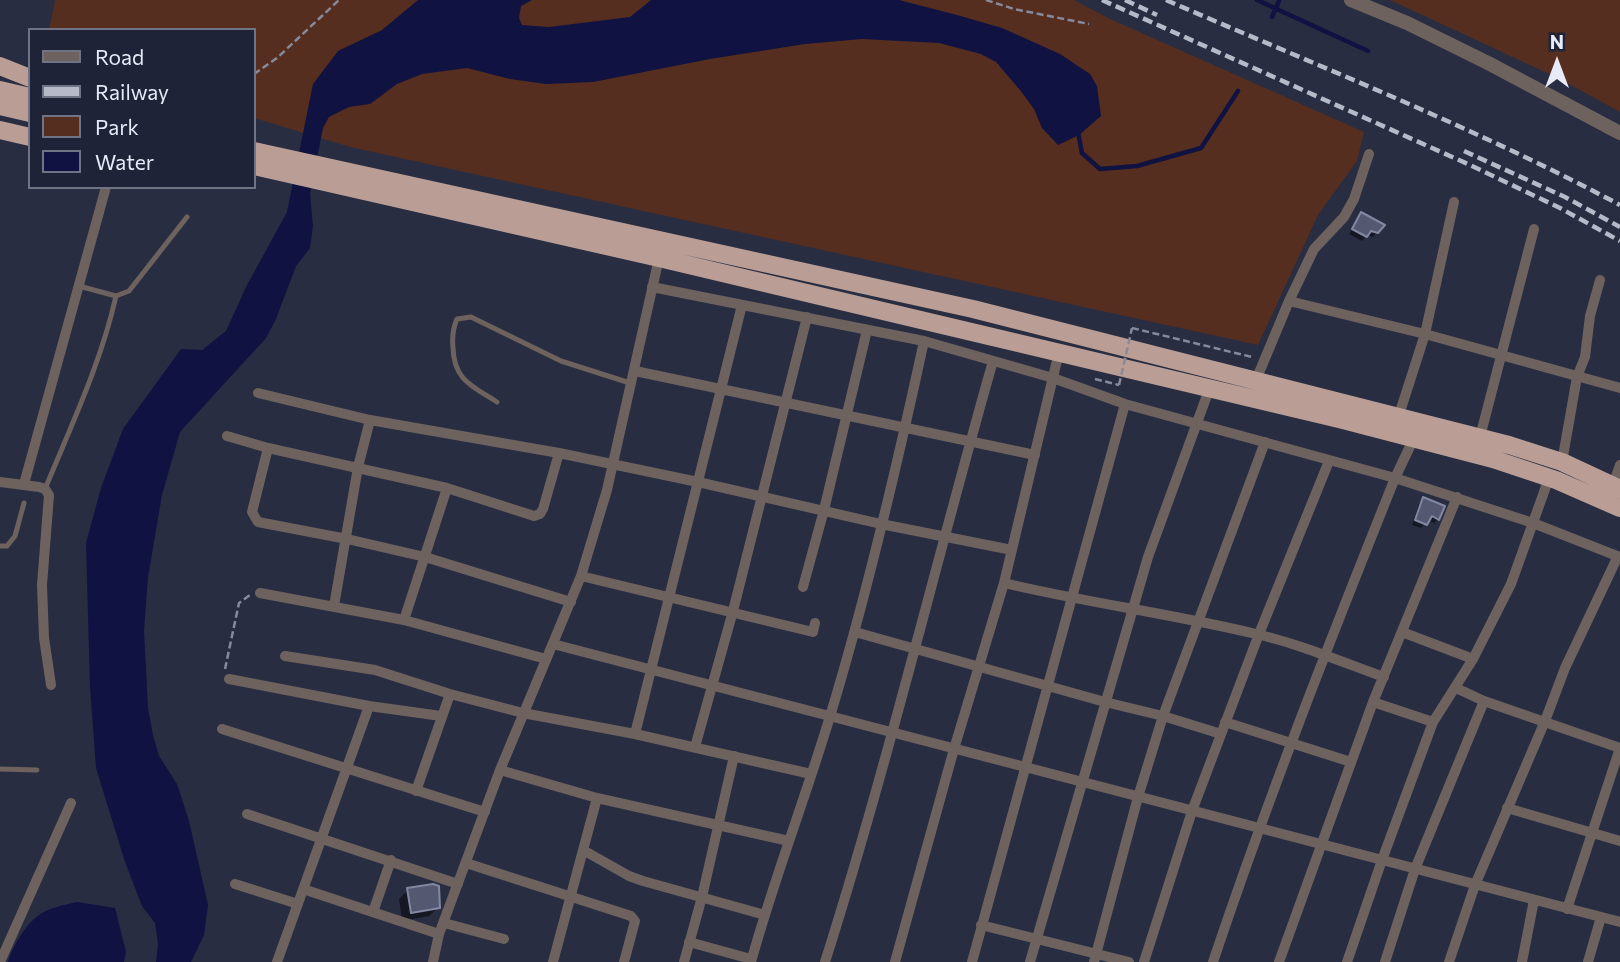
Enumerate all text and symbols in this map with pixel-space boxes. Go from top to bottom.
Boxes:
legend [28,28,256,189]
north arrow [1522,28,1592,98]
text: N [1550,30,1564,53]
text: Road [95,44,144,69]
text: Railway [95,79,169,104]
text: Park [95,114,139,139]
text: Water [95,149,154,174]

